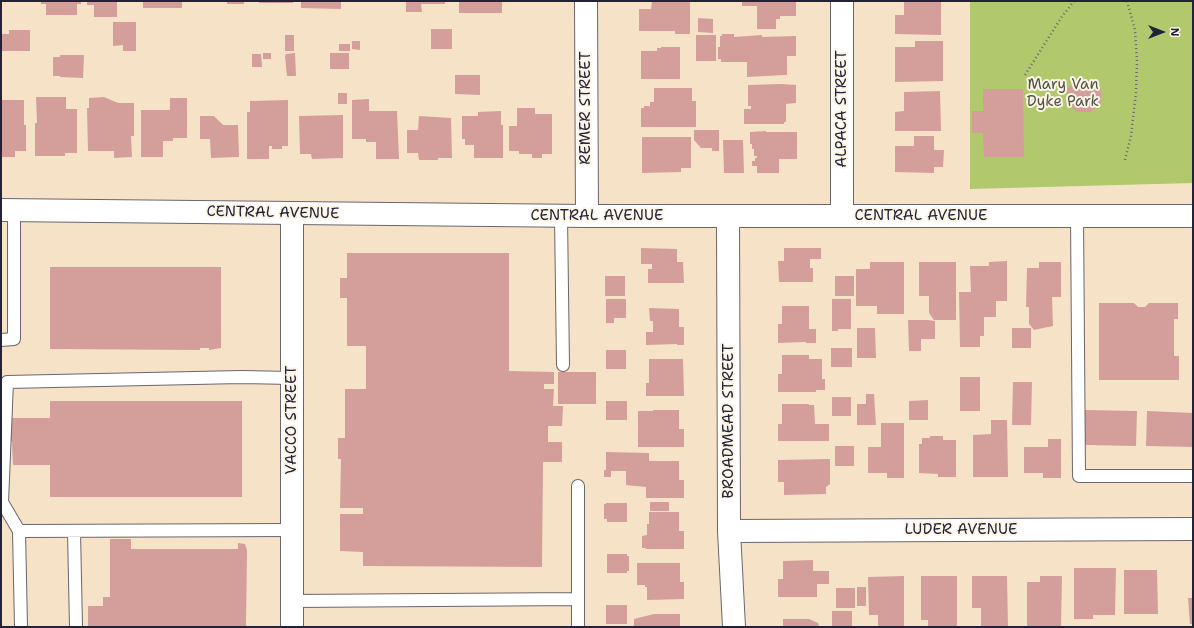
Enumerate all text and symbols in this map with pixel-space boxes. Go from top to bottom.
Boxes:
north arrow [1142,12,1182,52]
text: N [1167,28,1182,36]
street label: ALPACA STREET [833,50,851,168]
street label: REMER STREET [577,51,595,165]
park label: Mary Van Dyke Park [1027,76,1099,111]
street label: CENTRAL AVENUE [206,203,340,223]
street label: CENTRAL AVENUE [531,207,663,225]
street label: CENTRAL AVENUE [855,207,987,225]
street label: BROADMEAD STREET [720,343,738,499]
street label: VACCO STREET [283,366,301,474]
street label: LUDER AVENUE [905,521,1017,539]

